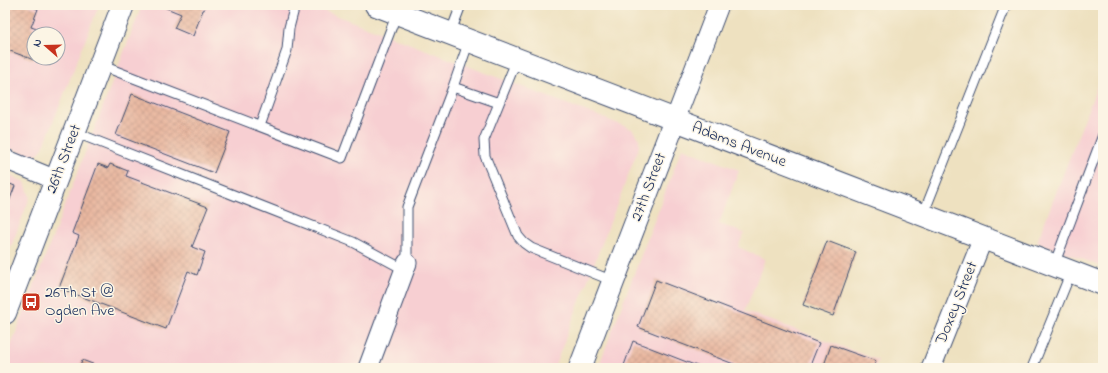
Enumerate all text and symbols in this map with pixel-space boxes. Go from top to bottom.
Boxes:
north arrow [26,26,66,66]
text: N [29,37,46,49]
street label: Adams Avenue [688,116,791,174]
street label: 26th Street [40,120,88,197]
street label: 27th Street [625,149,673,225]
street label: Doxey Street [929,257,985,349]
place label: 26Th St @ Ogden Ave [45,281,115,323]
bus stop icon: 26Th St @ Ogden Ave [20,291,42,313]

